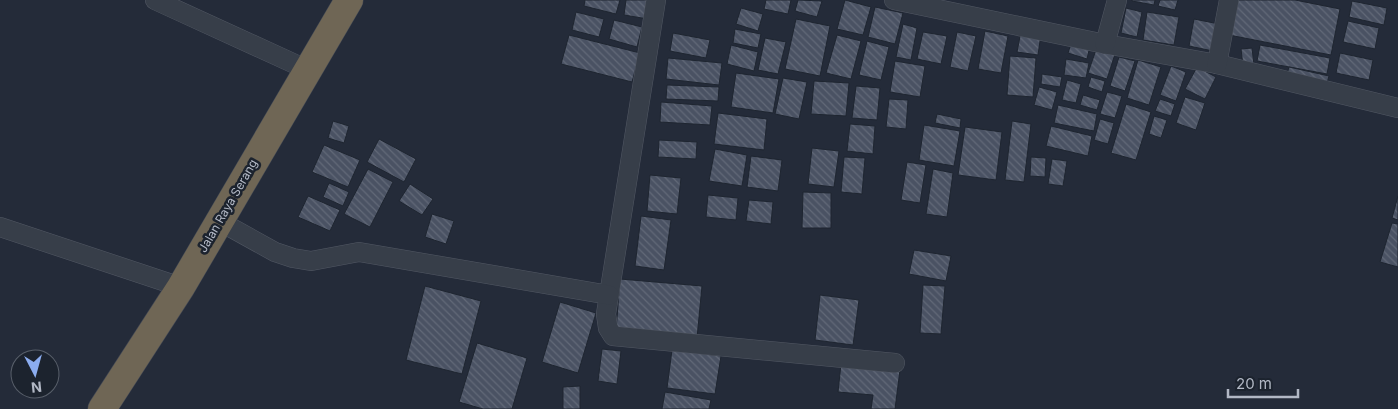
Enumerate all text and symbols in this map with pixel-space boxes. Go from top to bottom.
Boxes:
street label: Jalan Raya Serang [195,156,260,255]
north arrow [10,349,60,399]
scale bar [1228,366,1298,398]
text: 20 m [1236,374,1272,393]
text: N [30,378,43,396]

